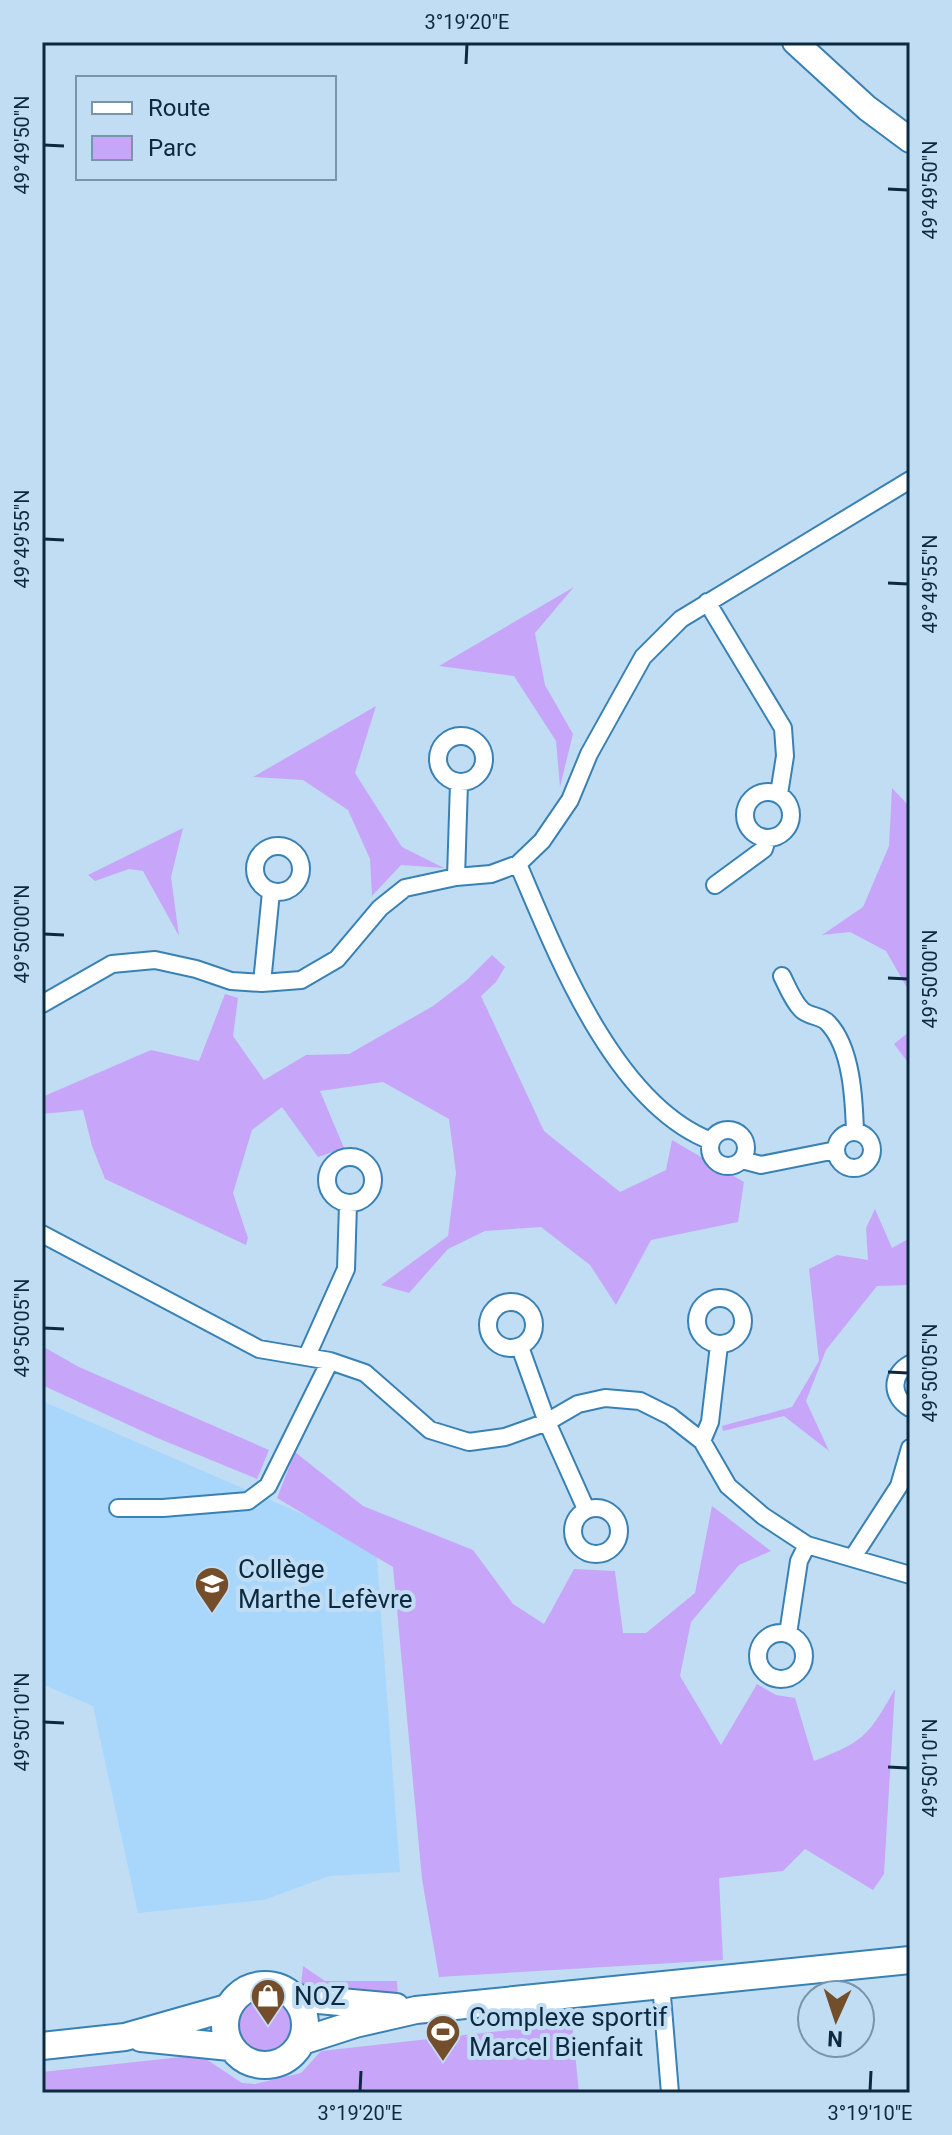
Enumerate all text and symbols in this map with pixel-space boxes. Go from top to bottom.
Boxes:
text: 3°19'20"E [425,10,509,34]
legend [76,76,336,180]
text: Route [148,94,210,122]
text: 49°49'50"N [10,95,34,195]
text: Parc [148,134,197,162]
text: 49°49'50"N [918,140,942,240]
text: 49°49'55"N [10,489,34,589]
text: 49°49'55"N [918,534,942,634]
text: 49°50'00"N [10,884,34,984]
text: 49°50'00"N [918,929,942,1029]
text: 49°50'05"N [10,1278,34,1378]
text: 49°50'05"N [918,1323,942,1423]
place label: Collège Marthe Lefèvre [238,1554,412,1614]
school or university icon: Collège Marthe Lefèvre [193,1565,231,1615]
text: 49°50'10"N [10,1672,34,1772]
text: 49°50'10"N [918,1718,942,1818]
shop icon: NOZ [249,1977,287,2027]
north arrow [796,1979,876,2059]
place label: NOZ [294,1981,346,2011]
place label: Complexe sportif Marcel Bienfait [469,2002,668,2062]
sports icon: Complexe sportif Marcel Bienfait [424,2013,462,2063]
text: N [827,2026,843,2051]
text: 3°19'20"E [318,2101,402,2125]
text: 3°19'10"E [828,2101,912,2125]

